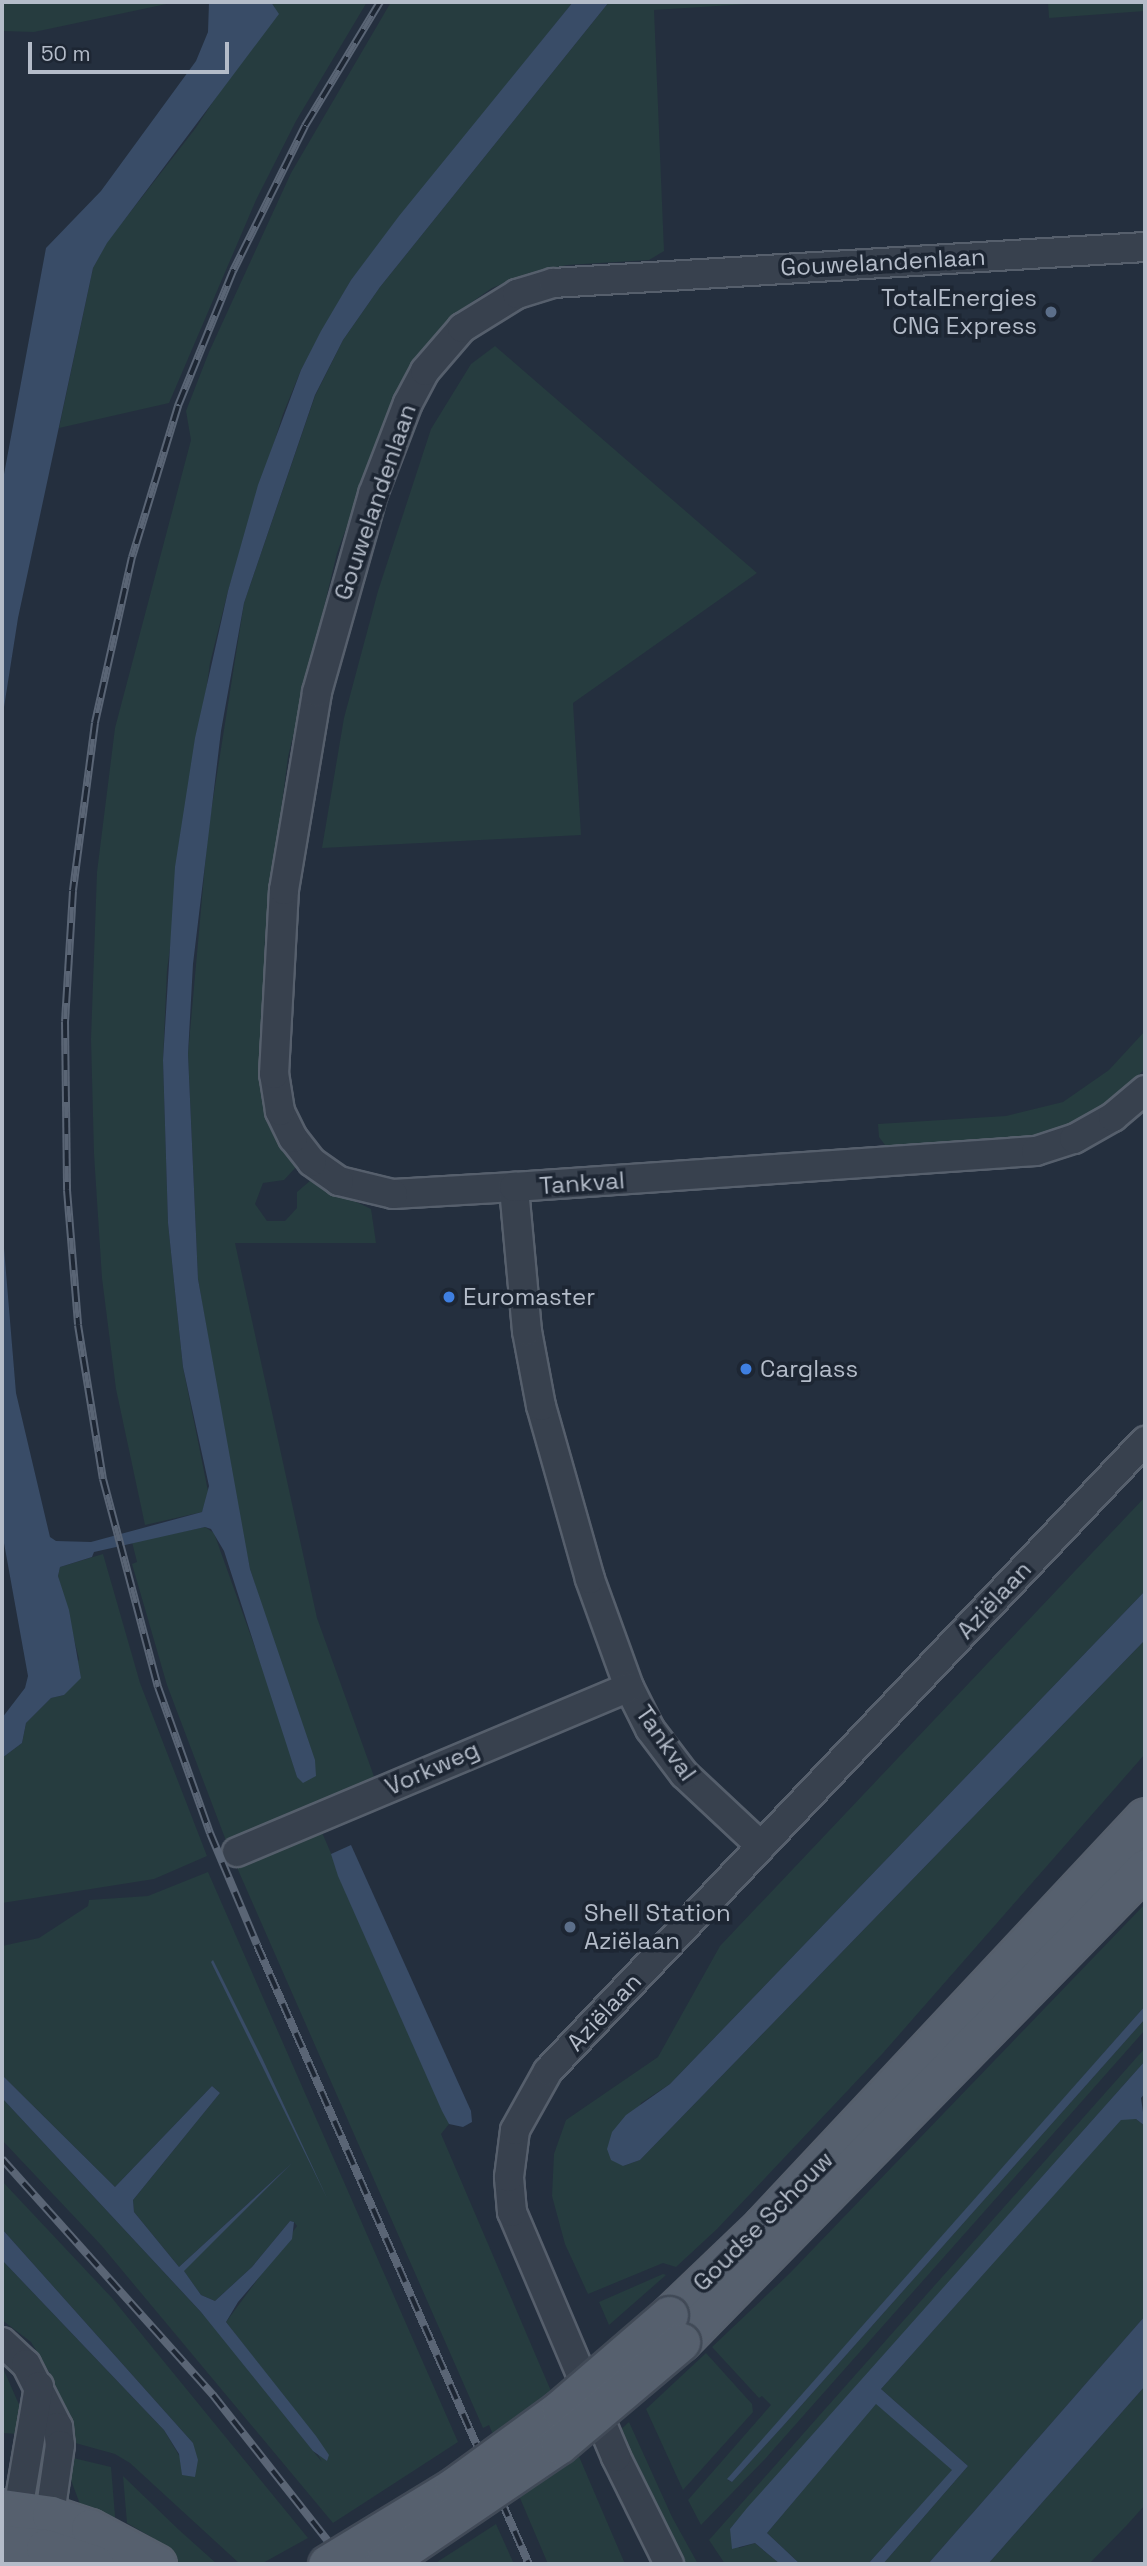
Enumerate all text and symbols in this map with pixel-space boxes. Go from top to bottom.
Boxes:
scale bar [32,28,233,72]
text: 50 m [41,40,91,67]
street label: Gouwelandenlaan [780,242,986,282]
place label: TotalEnergies CNG Express [881,284,1037,340]
marker: TotalEnergies CNG Express [1043,304,1059,320]
street label: Gouwelandenlaan [328,400,422,604]
street label: Tankval [538,1166,626,1200]
place label: Euromaster [463,1283,595,1311]
marker: Euromaster [441,1289,457,1305]
place label: Carglass [760,1355,858,1383]
marker: Carglass [738,1361,754,1377]
street label: Aziëlaan [951,1555,1037,1645]
street label: Tankval [630,1700,702,1786]
street label: Vorkweg [381,1735,483,1801]
place label: Shell Station Aziëlaan [584,1899,731,1955]
marker: Shell Station Aziëlaan [562,1919,578,1935]
street label: Aziëlaan [561,1967,647,2057]
street label: Goudse Schouw [687,2145,839,2297]

